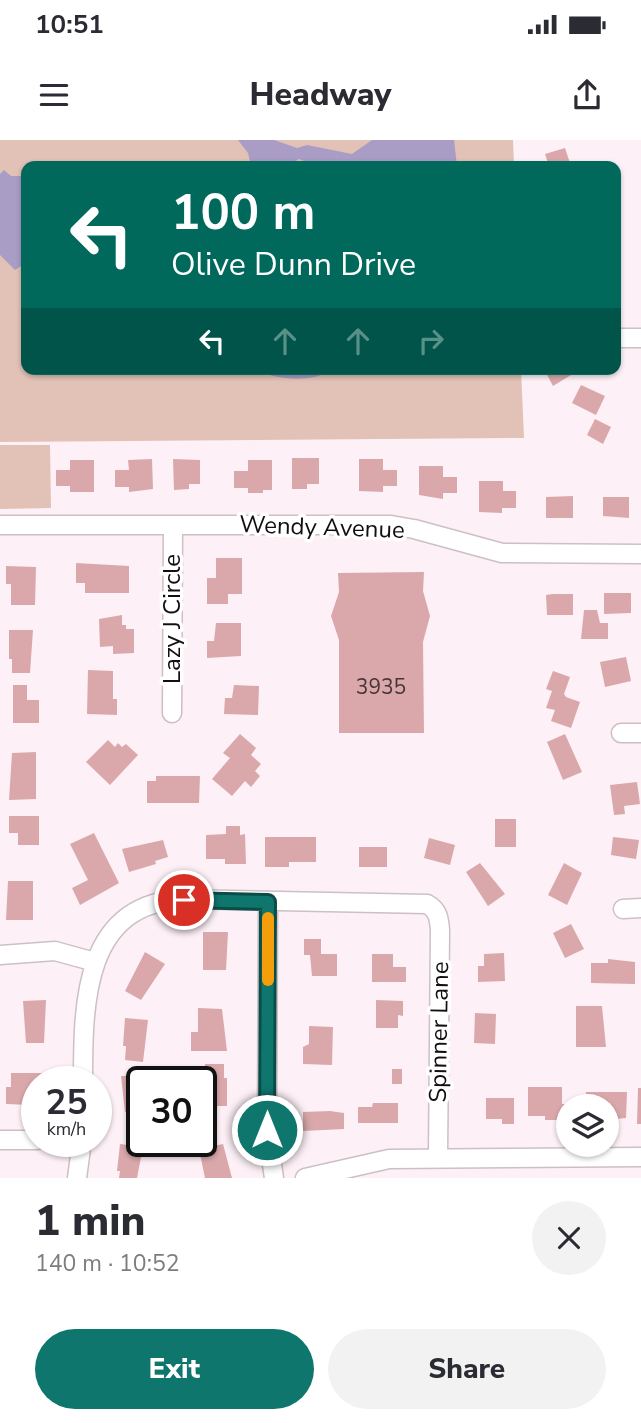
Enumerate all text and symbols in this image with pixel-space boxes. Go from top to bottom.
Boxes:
text: 10:51 [35,7,104,42]
text: Headway [250,73,391,116]
icon: menu [35,76,73,114]
icon: share [568,76,606,114]
text: 100 m [171,179,315,246]
icon: left [56,189,147,280]
text: Olive Dunn Drive [171,243,416,286]
icon: left [193,322,231,360]
icon: ahead [266,322,304,360]
icon: ahead [339,322,377,360]
icon: right [412,322,450,360]
street label: Wendy Avenue [239,508,405,546]
street label: Lazy J Circle [156,554,188,684]
house number: 3935 [356,673,406,701]
pin [154,870,214,930]
icon: arrive [165,881,203,919]
street label: Spinner Lane [422,961,456,1103]
speed limit sign: 30 [126,1066,217,1157]
text: 25 [45,1079,88,1126]
position arrow [230,1093,304,1167]
map controls [556,1094,619,1157]
button: layers [556,1094,619,1157]
text: km/h [47,1117,86,1141]
text: 1 min [35,1193,145,1250]
button: close [532,1201,606,1275]
text: 140 m · 10:52 [35,1248,180,1279]
button: Exit [35,1329,314,1409]
button: Share [328,1329,606,1409]

